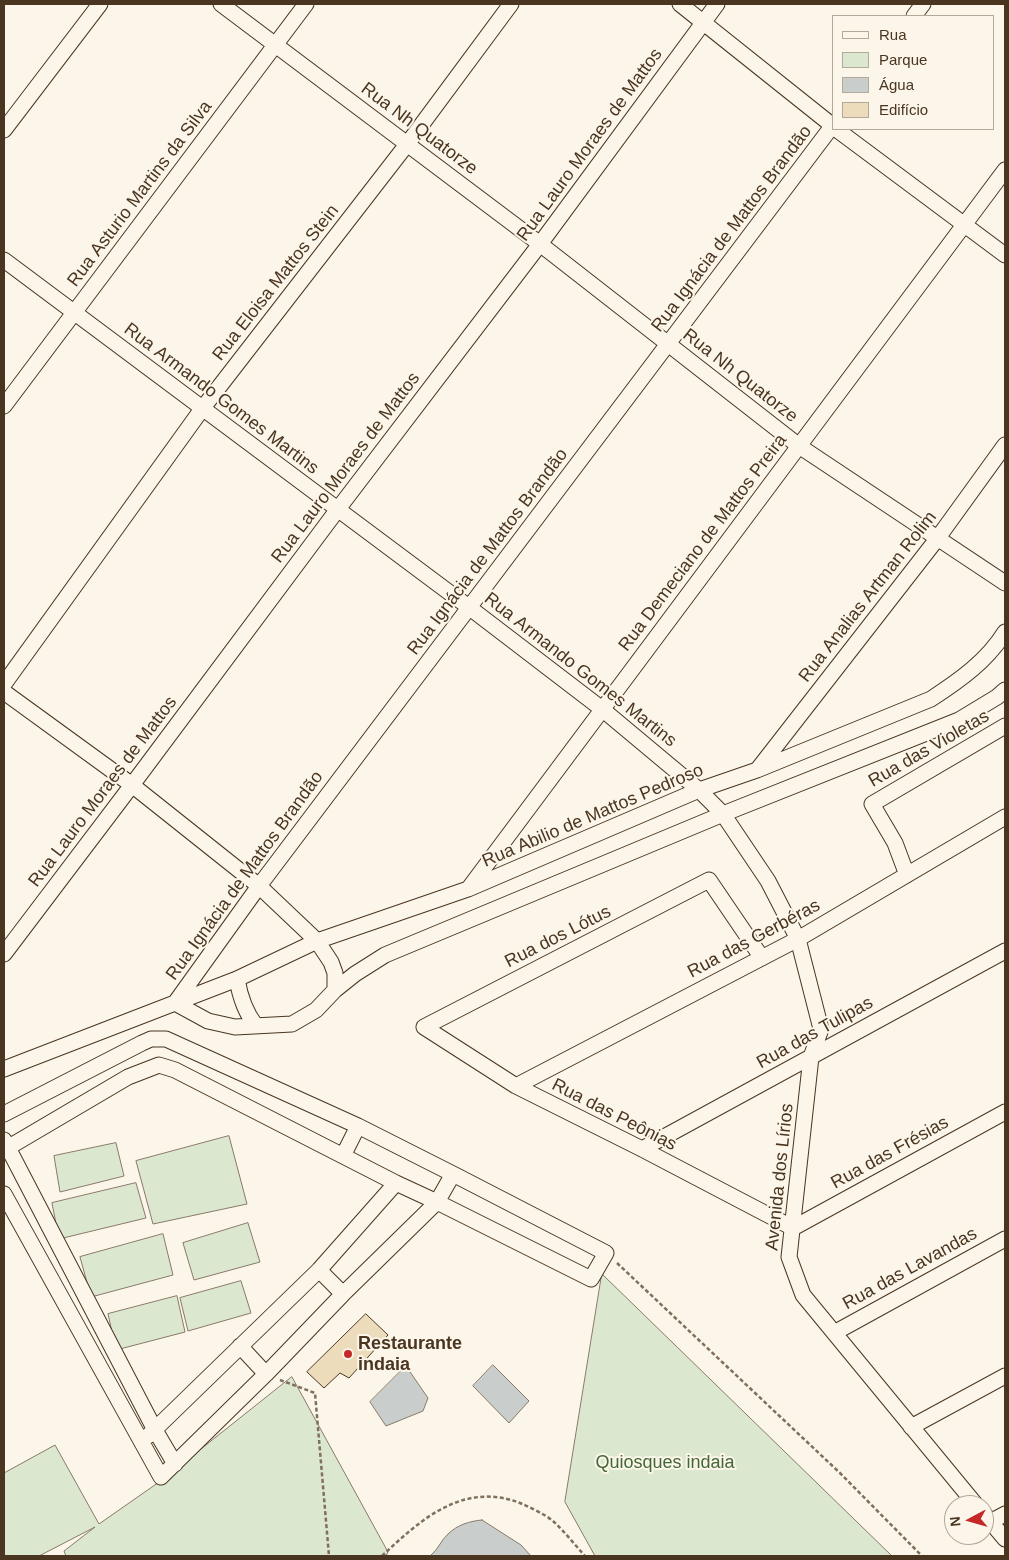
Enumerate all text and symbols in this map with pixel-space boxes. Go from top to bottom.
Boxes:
legend [832,15,994,130]
text: Rua [879,26,907,43]
street label: Rua Lauro Moraes de Mattos [513,44,667,246]
text: Parque [879,51,927,68]
text: Água [879,76,914,93]
street label: Rua Nh Quatorze [357,78,481,180]
street label: Rua Asturio Martins da Silva [63,97,217,291]
text: Edifício [879,101,928,118]
street label: Rua Ignácia de Mattos Brandão [647,121,817,337]
street label: Rua Eloisa Mattos Stein [208,201,344,365]
street label: Rua Armando Gomes Martins [119,319,323,479]
street label: Rua Nh Quatorze [678,324,802,428]
street label: Rua Lauro Moraes de Mattos [267,368,425,568]
street label: Rua Demeciano de Mattos Preira [614,430,792,656]
street label: Rua Ignácia de Mattos Brandão [403,444,573,660]
street label: Rua Analias Artman Rolim [795,507,941,687]
street label: Rua Armando Gomes Martins [480,588,680,752]
street label: Rua Lauro Moraes de Mattos [24,692,182,892]
street label: Rua das Violetas [865,706,993,792]
street label: Rua Abilio de Mattos Pedroso [479,760,707,872]
street label: Rua Ignácia de Mattos Brandão [162,767,328,985]
street label: Rua das Gerbéras [684,895,824,983]
street label: Rua dos Lótus [501,901,615,973]
street label: Rua das Tulipas [753,992,877,1074]
street label: Rua das Peônias [548,1074,680,1156]
street label: Avenida dos Lírios [762,1102,798,1252]
street label: Rua das Frésias [827,1112,953,1194]
street label: Rua das Lavandas [839,1223,981,1315]
place label: Restaurante indaia [358,1333,462,1376]
marker: Restaurante indaia [342,1348,354,1360]
park label: Quiosques indaia [595,1452,735,1474]
north arrow [944,1495,994,1545]
text: N [947,1516,964,1527]

